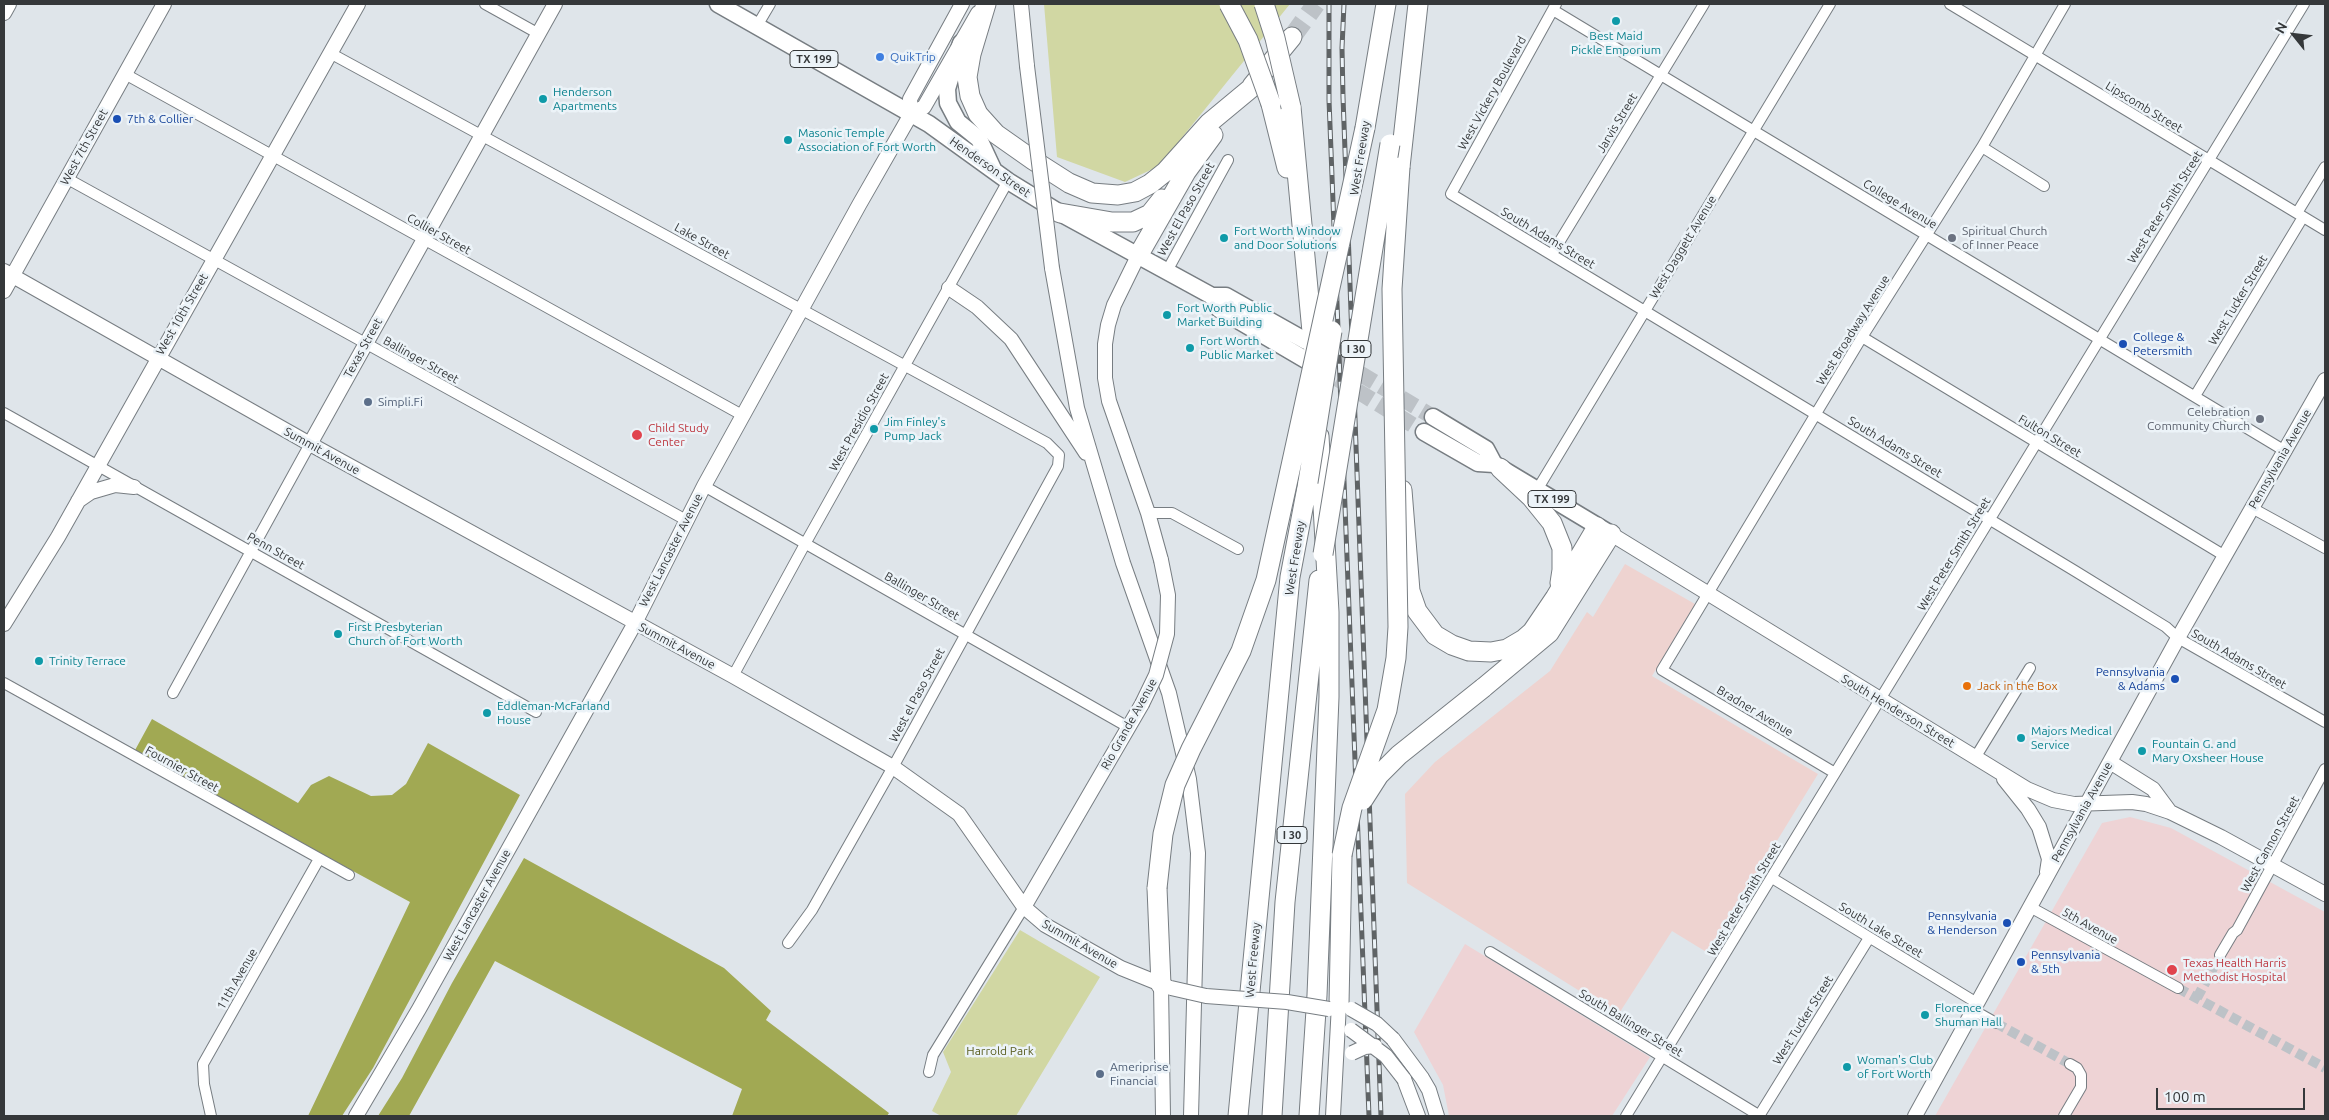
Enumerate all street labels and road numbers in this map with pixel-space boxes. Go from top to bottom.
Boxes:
street label: West Vickery Boulevard [1455,34,1529,152]
road number: TX 199 [790,51,838,68]
street label: Lipscomb Street [2103,78,2185,136]
street label: Jarvis Street [1594,91,1640,155]
street label: West 7th Street [57,106,111,188]
street label: West Freeway [1347,120,1373,196]
street label: Henderson Street [947,134,1033,200]
street label: West Peter Smith Street [2125,148,2205,266]
street label: West El Paso Street [1154,160,1218,258]
street label: College Avenue [1860,176,1940,232]
street label: West Daggett Avenue [1646,193,1720,301]
street label: South Adams Street [1498,204,1598,272]
street label: Collier Street [404,210,474,258]
street label: Lake Street [672,220,732,262]
street label: West Tucker Street [2205,252,2271,348]
street label: West 10th Street [153,271,211,357]
street label: West Broadway Avenue [1813,272,1893,388]
street label: Texas Street [341,315,385,381]
street label: Ballinger Street [381,333,461,387]
road number: I 30 [1341,340,1371,358]
street label: West Presidio Street [826,370,892,474]
street label: Pennsylvania Avenue [2246,407,2314,511]
street label: Fulton Street [2016,412,2084,460]
street label: South Adams Street [1845,413,1945,481]
street label: Summit Avenue [281,424,363,478]
road number: TX 199 [1528,490,1576,508]
street label: West Lancaster Avenue [636,491,706,609]
street label: West Peter Smith Street [1914,495,1994,613]
street label: West Freeway [1282,520,1308,596]
street label: Penn Street [245,529,307,573]
street label: Ballinger Street [882,569,962,623]
street label: Summit Avenue [636,620,718,672]
street label: South Adams Street [2189,626,2289,692]
street label: West el Paso Street [886,646,948,744]
street label: South Henderson Street [1839,671,1957,751]
street label: Rio Grande Avenue [1098,676,1160,772]
street label: Bradner Avenue [1714,683,1796,739]
street label: Fournier Street [143,743,221,795]
street label: Pennsylvania Avenue [2048,759,2116,865]
street label: West Cannon Street [2238,793,2302,895]
road number: I 30 [1277,826,1307,844]
street label: West Peter Smith Street [1704,840,1784,958]
street label: West Lancaster Avenue [440,847,514,963]
street label: South Lake Street [1836,899,1926,961]
street label: 5th Avenue [2060,905,2120,947]
street label: Summit Avenue [1040,917,1120,971]
street label: West Freeway [1243,922,1263,998]
street label: 11th Avenue [214,946,260,1012]
street label: West Tucker Street [1770,973,1836,1067]
street label: South Ballinger Street [1576,986,1686,1060]

